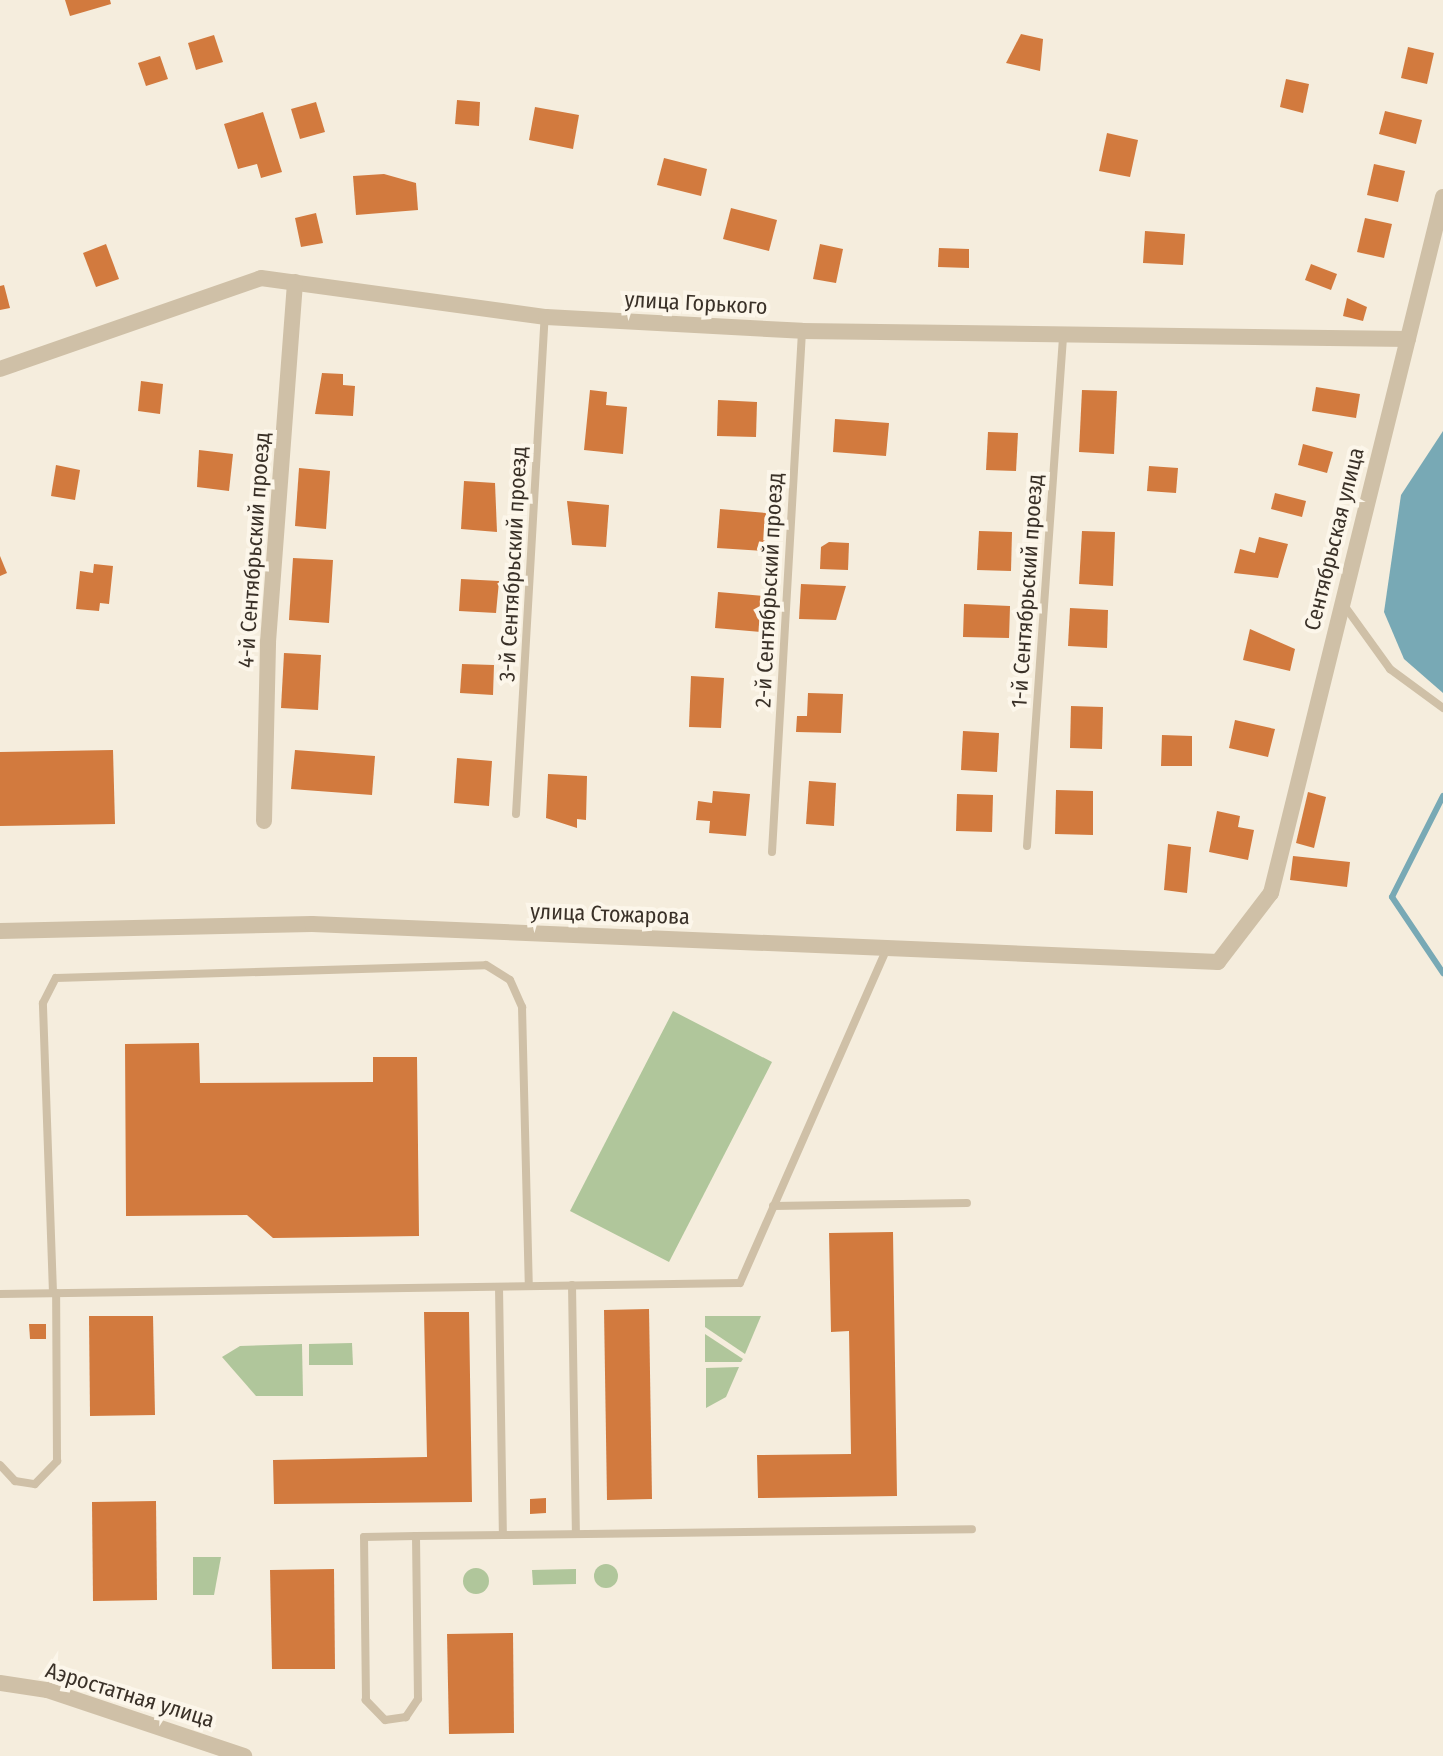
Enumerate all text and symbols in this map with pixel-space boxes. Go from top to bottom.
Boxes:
street label: улица Горького [624,286,768,320]
street label: 4-й Сентябрьский проезд [233,431,275,669]
street label: Сентябрьская улица [1299,445,1369,633]
street label: 3-й Сентябрьский проезд [494,446,532,682]
street label: 2-й Сентябрьский проезд [750,472,788,708]
street label: 1-й Сентябрьский проезд [1006,473,1048,709]
street label: улица Стожарова [530,898,690,930]
street label: Аэростатная улица [42,1657,218,1733]

